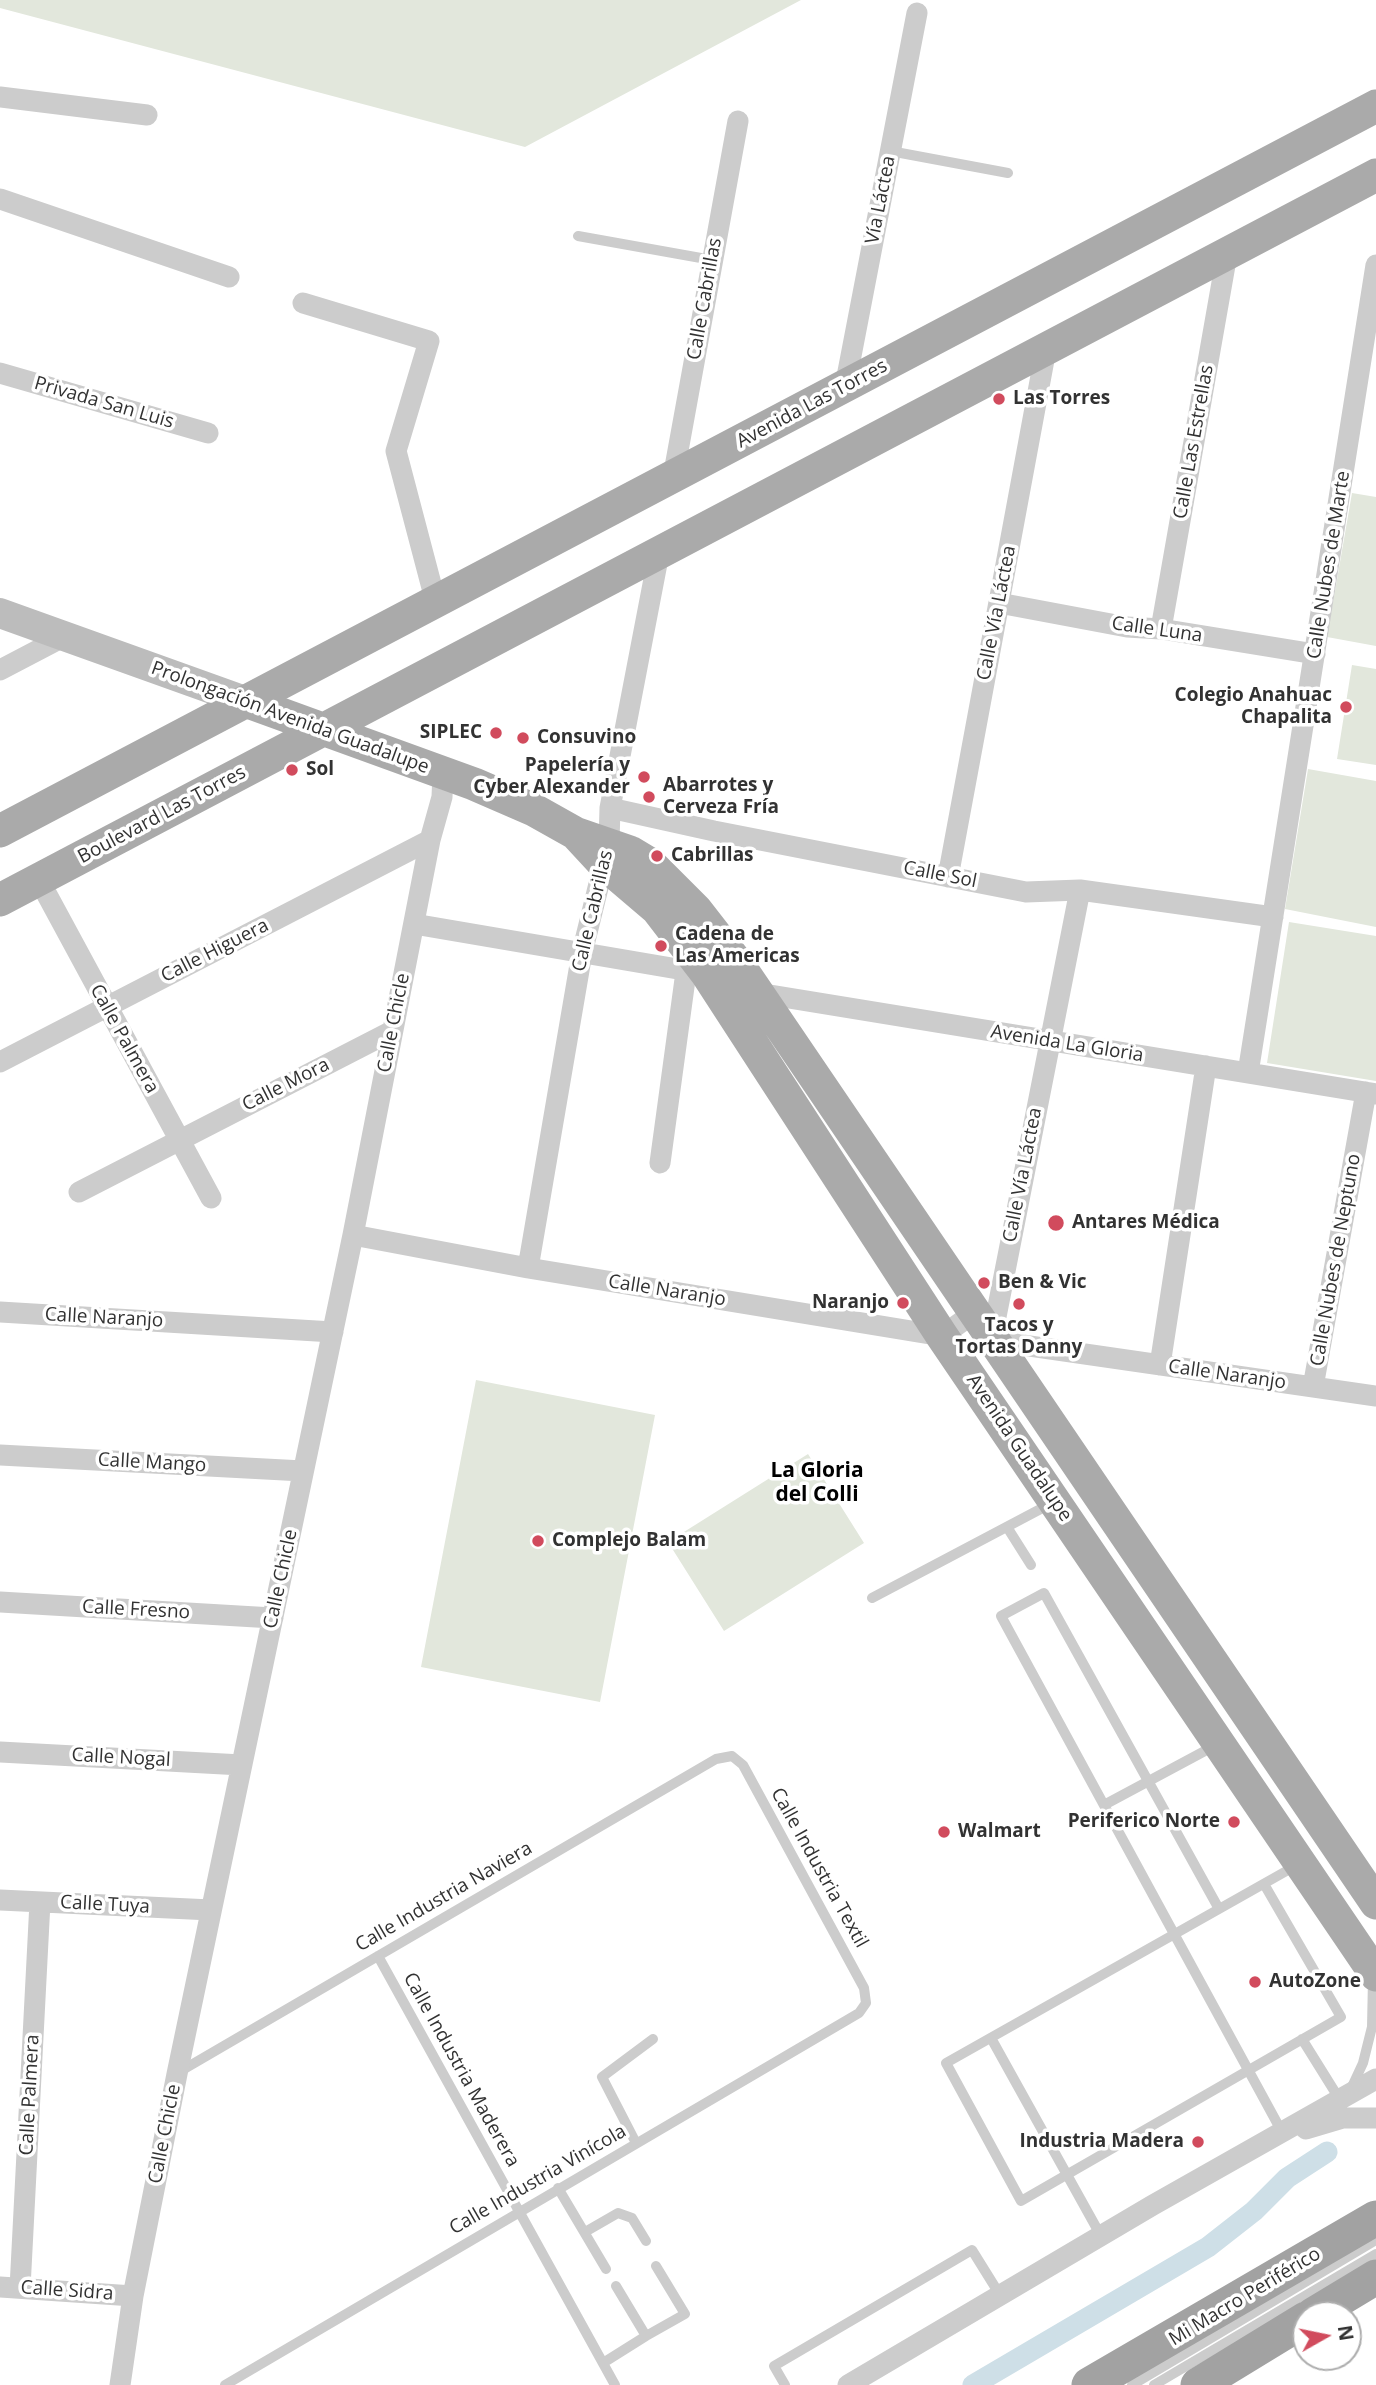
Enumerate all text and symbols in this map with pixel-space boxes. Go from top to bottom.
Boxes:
street label: Vía Láctea [861,154,901,246]
street label: Calle Cabrillas [683,236,727,362]
street label: Avenida Las Torres [733,355,891,453]
street label: Calle Las Estrellas [1169,363,1219,521]
street label: Privada San Luis [32,372,176,434]
place label: Las Torres [1013,388,1110,410]
marker: Las Torres [991,391,1007,407]
street label: Calle Nubes de Marte [1303,469,1355,661]
street label: Calle Vía Láctea [973,544,1021,682]
street label: Calle Luna [1110,612,1204,648]
street label: Prolongación Avenida Guadalupe [148,657,432,779]
place label: Colegio Anahuac Chapalita [1175,685,1332,729]
marker: Colegio Anahuac Chapalita [1338,699,1354,715]
place label: SIPLEC [420,722,482,744]
marker: SIPLEC [488,725,504,741]
place label: Consuvino [537,727,636,749]
marker: Consuvino [515,730,531,746]
place label: Papelería y Cyber Alexander [473,755,630,799]
place label: Sol [306,759,334,781]
street label: Boulevard Las Torres [74,761,250,869]
marker: Sol [284,762,300,778]
marker: Papelería y Cyber Alexander [636,769,652,785]
place label: Abarrotes y Cerveza Fría [663,775,779,819]
marker: Abarrotes y Cerveza Fría [641,789,657,805]
place label: Cabrillas [671,845,754,867]
street label: Calle Cabrillas [568,848,618,974]
marker: Cabrillas [649,848,665,864]
street label: Calle Sol [901,857,979,893]
street label: Calle Higuera [157,914,273,988]
place label: Cadena de Las Americas [675,924,800,968]
marker: Cadena de Las Americas [653,938,669,954]
street label: Calle Chicle [373,971,415,1075]
street label: Calle Palmera [85,981,163,1097]
street label: Avenida La Gloria [989,1021,1145,1067]
street label: Calle Mora [239,1053,333,1117]
street label: Calle Vía Láctea [999,1106,1047,1244]
street label: Calle Nubes de Neptuno [1306,1152,1366,1368]
place label: Antares Médica [1072,1212,1220,1234]
marker: Antares Médica [1046,1213,1066,1233]
street label: Calle Naranjo [607,1270,727,1312]
place label: Ben & Vic [998,1272,1087,1294]
marker: Ben & Vic [976,1275,992,1291]
place label: Naranjo [812,1292,889,1314]
marker: Naranjo [895,1295,911,1311]
marker: Tacos y Tortas Danny [1011,1296,1027,1312]
street label: Calle Naranjo [44,1304,164,1332]
place label: Tacos y Tortas Danny [956,1315,1082,1359]
street label: Calle Naranjo [1167,1355,1287,1395]
street label: Avenida Guadalupe [961,1370,1077,1526]
street label: Calle Mango [97,1449,207,1477]
district label: La Gloria del Colli [770,1458,864,1508]
street label: Calle Chicle [259,1527,303,1631]
place label: Complejo Balam [552,1530,706,1552]
marker: Complejo Balam [530,1533,546,1549]
street label: Calle Fresno [81,1596,191,1624]
street label: Calle Nogal [71,1744,171,1772]
street label: Calle Industria Textil [766,1784,872,1952]
place label: Periferico Norte [1068,1811,1220,1833]
marker: Periferico Norte [1226,1814,1242,1830]
place label: Walmart [958,1821,1041,1843]
marker: Walmart [936,1824,952,1840]
street label: Calle Industria Naviera [352,1837,536,1957]
street label: Calle Tuya [60,1891,150,1919]
street label: Calle Industria Maderera [398,1969,524,2171]
place label: AutoZone [1269,1971,1361,1993]
marker: AutoZone [1247,1974,1263,1990]
street label: Calle Palmera [15,2034,45,2156]
street label: Calle Chicle [144,2082,186,2186]
street label: Calle Industria Vinícola [446,2120,630,2240]
place label: Industria Madera [1019,2131,1184,2153]
marker: Industria Madera [1190,2134,1206,2150]
street label: Mi Macro Periférico [1165,2243,1325,2351]
street label: Calle Sidra [20,2276,114,2306]
north arrow [1292,2301,1362,2371]
text: N [1332,2323,1360,2343]

